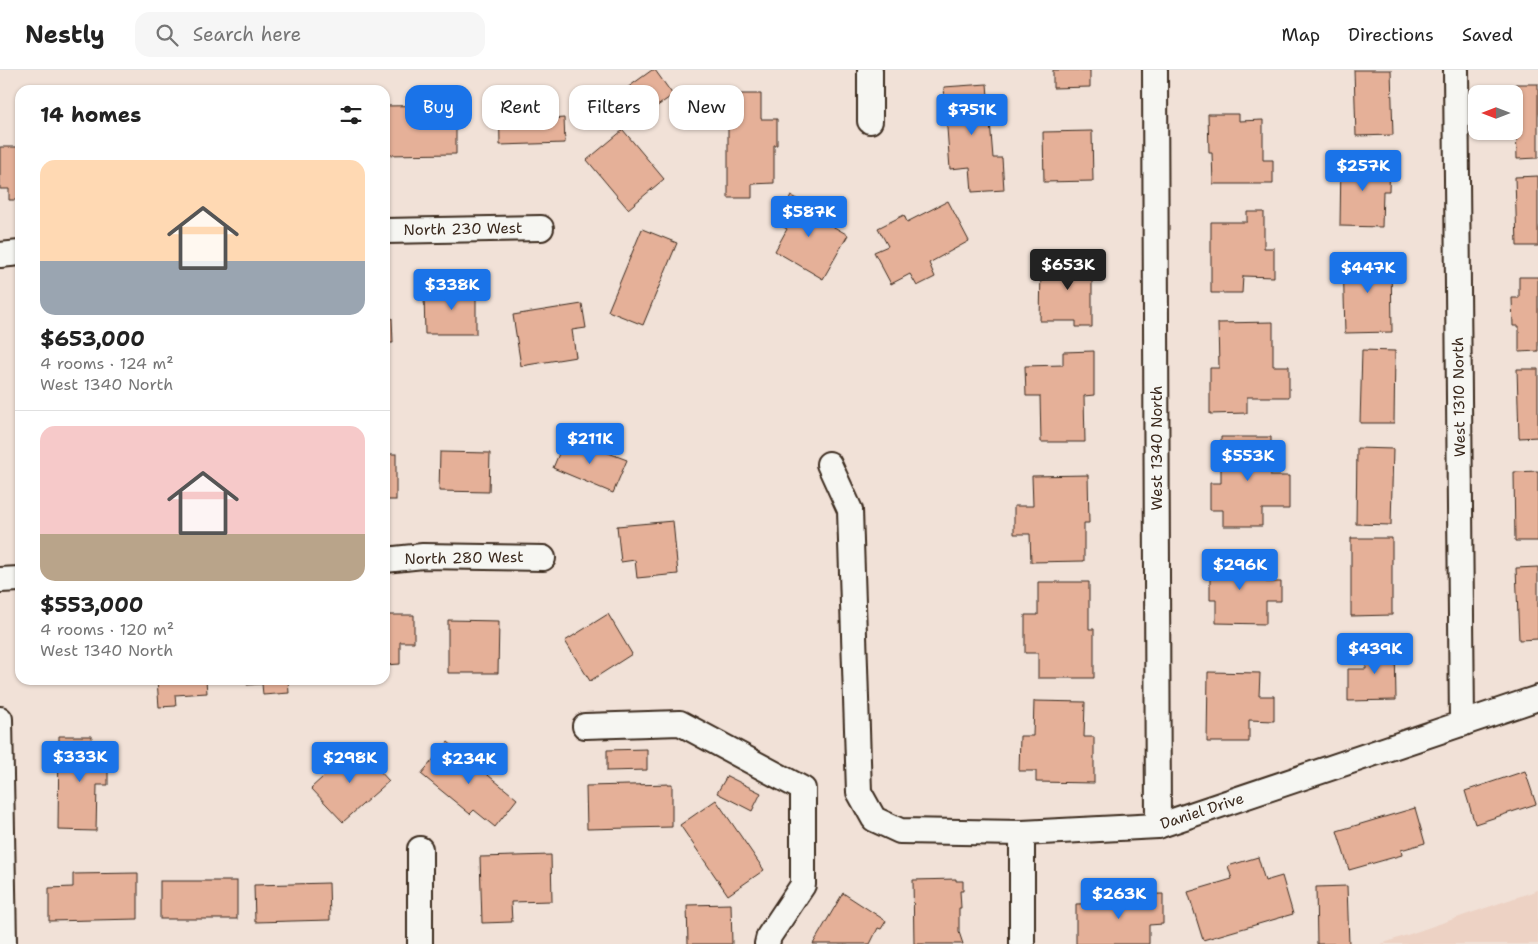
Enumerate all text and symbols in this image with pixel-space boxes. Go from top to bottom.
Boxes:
search box [135,12,485,57]
text: Nestly [25,19,105,51]
icon: search [153,21,181,49]
text: Search here [193,22,301,47]
text: Map [1282,23,1320,47]
text: Directions [1348,23,1434,47]
text: Saved [1462,23,1513,47]
chip: Buy [405,85,472,130]
chip: Rent [482,85,559,130]
chip: Filters [569,85,659,130]
chip: New [669,85,744,130]
north arrow [1468,85,1522,140]
map controls [1468,85,1523,140]
pin: $751K [937,93,1007,136]
text: $751K [947,99,997,120]
text: 14 homes [40,101,141,129]
icon: filters [337,101,365,129]
pin: $257K [1328,150,1398,192]
text: $257K [1336,155,1390,176]
icon: home [158,193,248,283]
pin: $587K [774,196,844,238]
text: $587K [782,201,836,222]
street label: North 230 West [403,218,523,240]
pin: $653K [1033,248,1103,291]
pin: $447K [1333,252,1403,294]
text: $653K [1041,254,1095,275]
text: $447K [1341,257,1395,278]
pin: $338K [417,268,487,311]
text: $338K [425,274,479,295]
text: $653,000 [40,325,145,353]
street label: West 1310 North [1448,337,1470,457]
text: 4 rooms · 124 m² [40,353,174,374]
text: West 1340 North [40,374,173,395]
street label: West 1340 North [1147,386,1167,510]
pin: $211K [555,422,625,465]
text: $211K [567,428,613,449]
pin: $553K [1213,440,1283,482]
text: $553K [1222,445,1274,466]
icon: home [158,458,248,548]
street label: North 280 West [404,547,524,569]
pin: $296K [1205,548,1275,591]
text: $296K [1213,554,1267,575]
text: $553,000 [40,591,144,619]
text: 4 rooms · 120 m² [40,619,174,640]
pin: $439K [1340,632,1410,675]
text: $439K [1348,638,1402,659]
text: West 1340 North [40,640,173,661]
pin: $333K [45,740,115,783]
pin: $298K [315,742,385,784]
pin: $234K [434,742,504,785]
text: $333K [53,746,107,767]
text: $298K [323,747,377,768]
text: $234K [442,748,496,769]
street label: Daniel Drive [1158,788,1246,834]
pin: $263K [1084,878,1154,920]
text: $263K [1092,883,1146,904]

